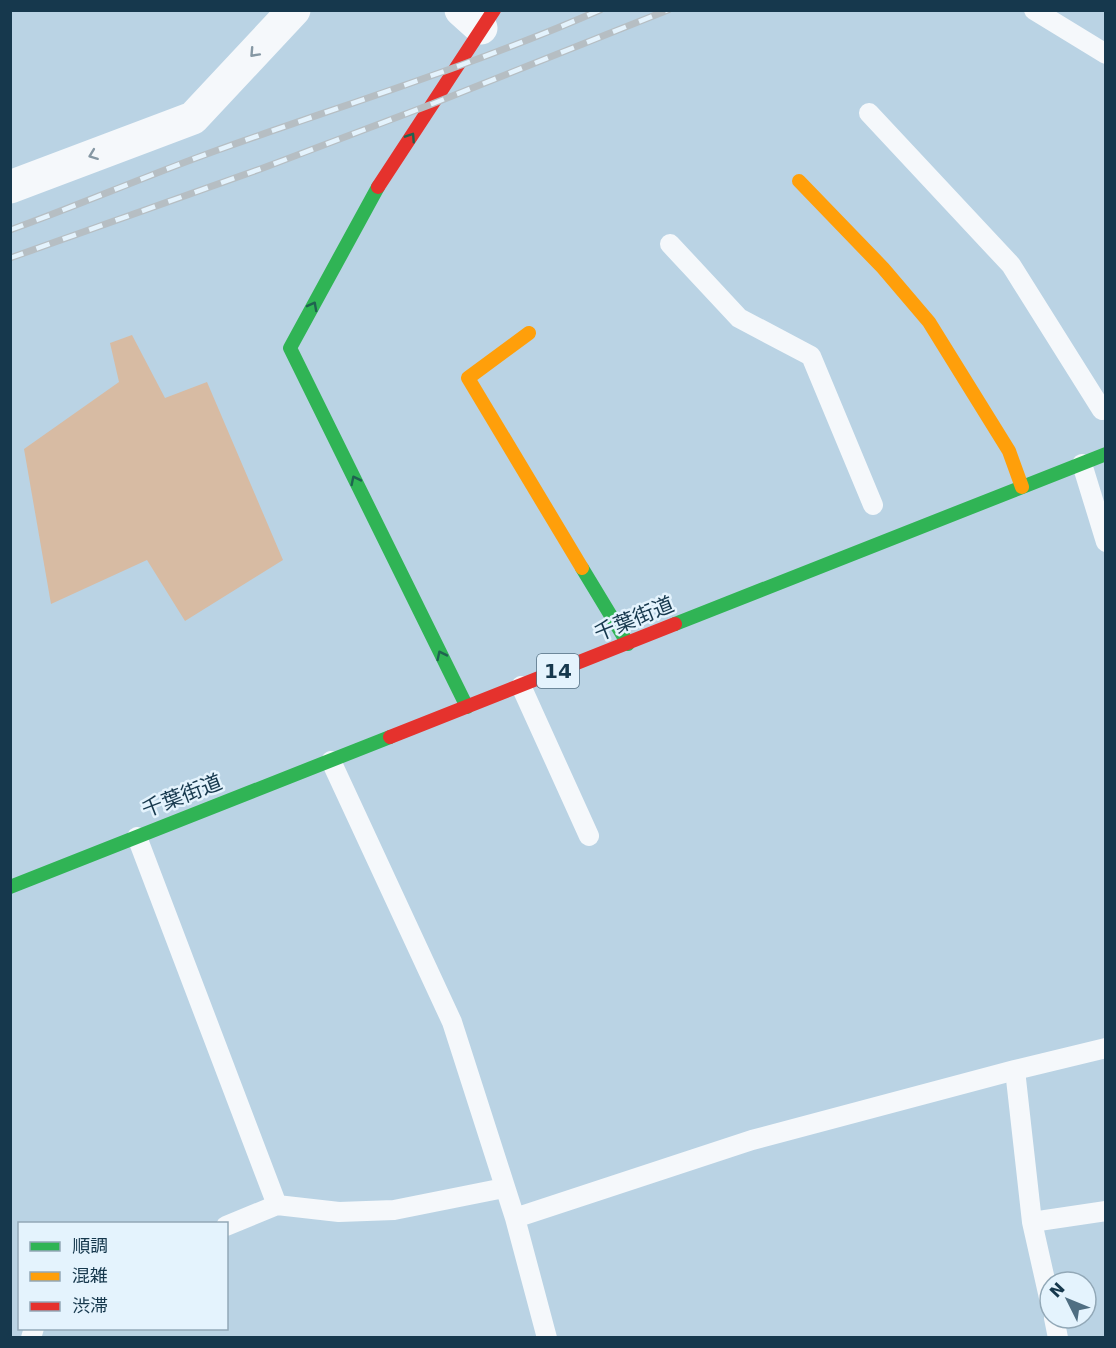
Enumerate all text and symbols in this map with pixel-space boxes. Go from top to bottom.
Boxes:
one-way arrow [250,46,261,57]
one-way arrow [404,133,415,144]
one-way arrow [89,148,99,161]
one-way arrow [306,301,318,312]
one-way arrow [351,475,362,486]
street label: 千葉街道 [591,592,677,646]
one-way arrow [437,650,449,661]
road number: 14 [537,654,579,688]
street label: 千葉街道 [138,770,226,822]
legend [18,1222,228,1330]
text: 順調 [72,1235,108,1256]
text: 混雑 [72,1265,108,1286]
north arrow [1038,1270,1098,1330]
text: N [1046,1279,1069,1301]
text: 渋滞 [72,1295,108,1316]

